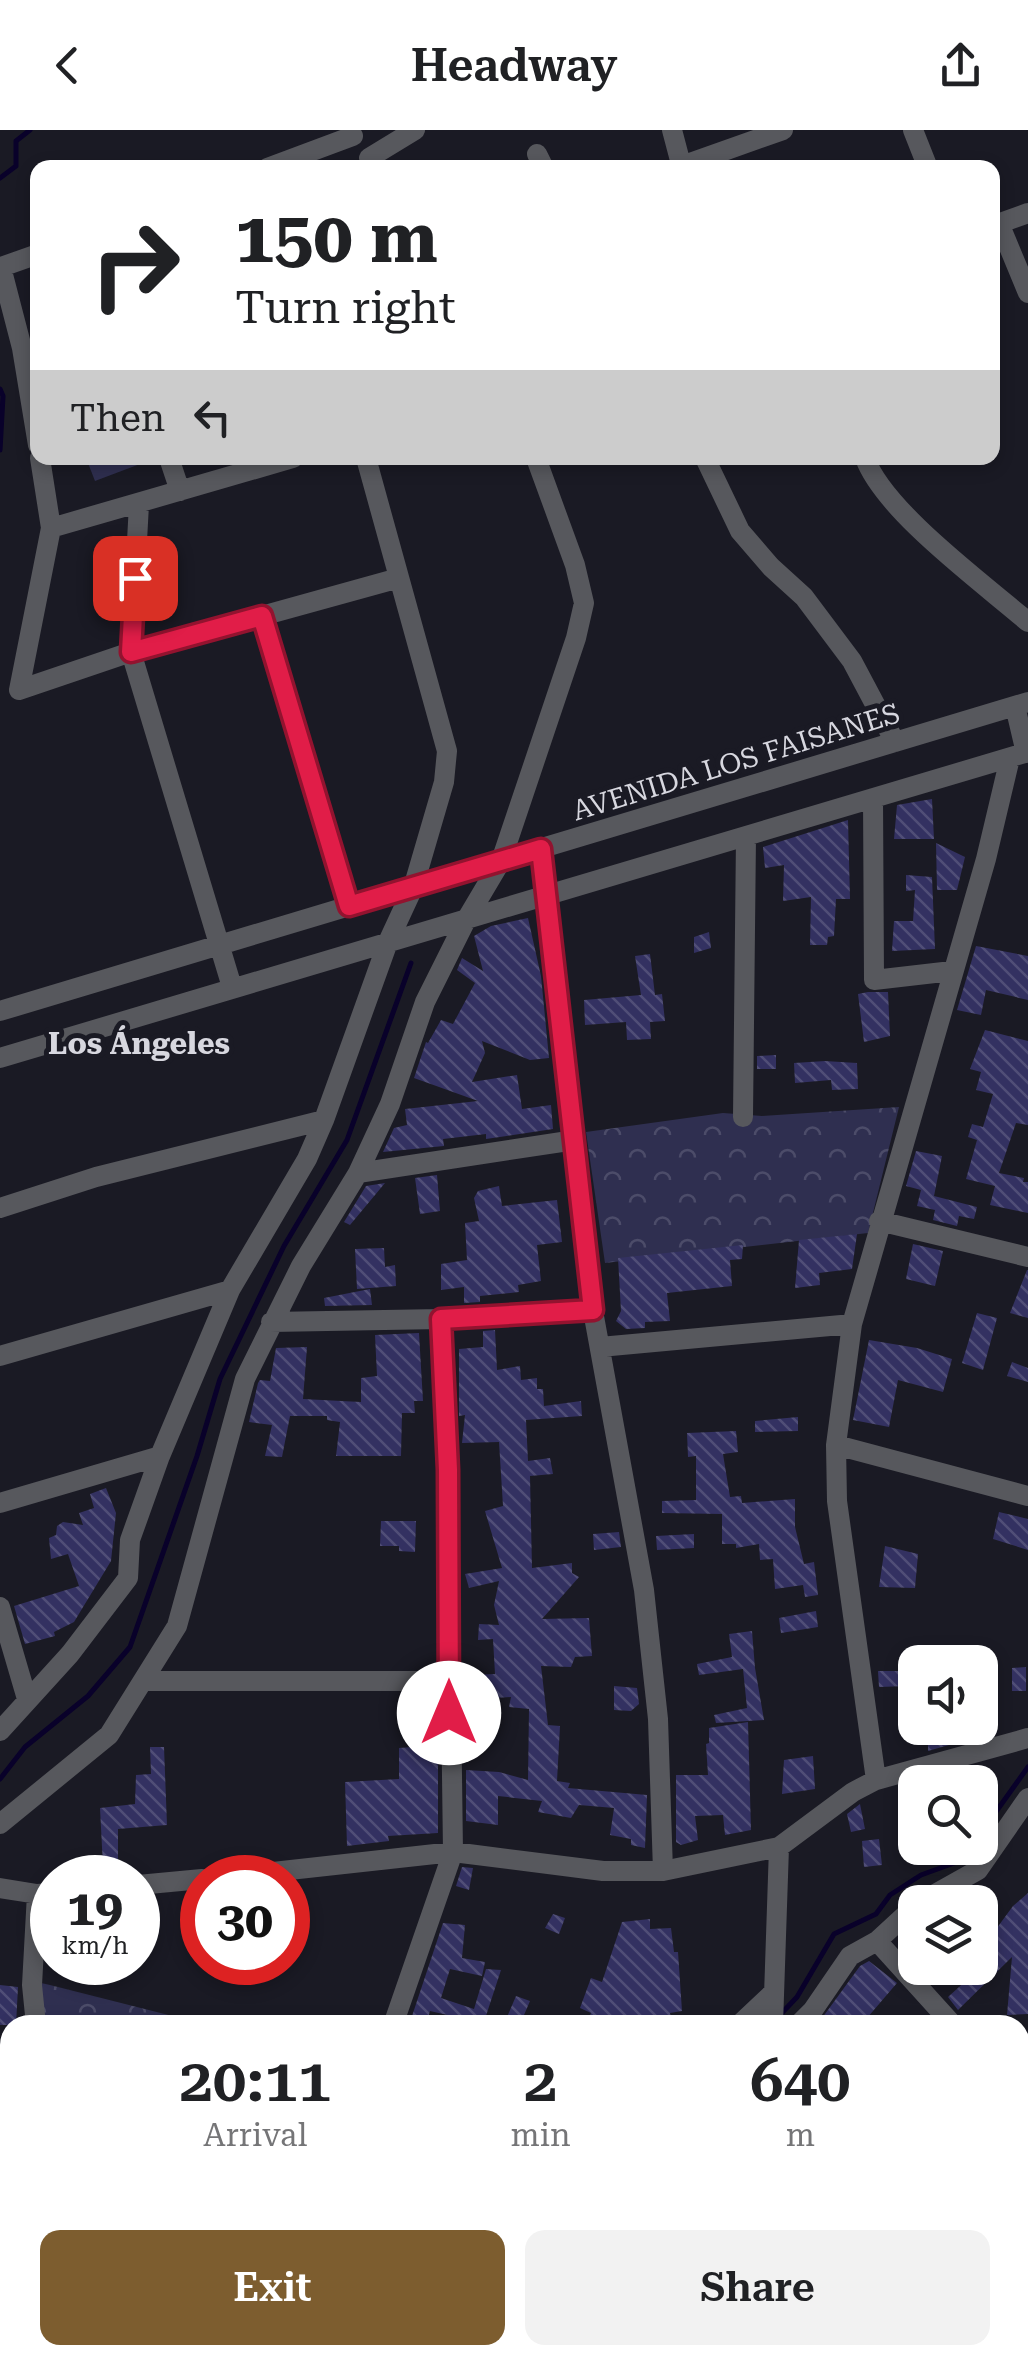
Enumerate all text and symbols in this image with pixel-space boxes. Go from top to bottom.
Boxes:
icon: back [40,38,95,93]
icon: share [933,38,988,93]
text: Headway [411,39,617,92]
text: 150 m [235,197,438,279]
icon: right [70,200,200,330]
text: Turn right [235,281,456,334]
icon: left [185,390,240,445]
text: Then [70,396,165,440]
pin [93,536,178,621]
icon: arrive [108,551,163,606]
street label: AVENIDA LOS FAISANES [568,696,904,828]
district label: Los Ángeles [48,1025,230,1061]
map controls [898,1645,998,1985]
button: sound [898,1645,998,1745]
position arrow [397,1661,501,1765]
button: search [898,1765,998,1865]
speed limit sign: 30 [180,1855,310,1985]
text: 19 [67,1879,123,1937]
button: layers [898,1885,998,1985]
text: km/h [62,1931,128,1960]
text: 20:11 [179,2045,331,2116]
text: 2 [524,2045,557,2116]
text: 640 [750,2045,851,2116]
text: Arrival [203,2116,307,2154]
text: min [511,2116,571,2154]
text: m [786,2116,815,2154]
button: Exit [40,2230,505,2345]
button: Share [525,2230,990,2345]

